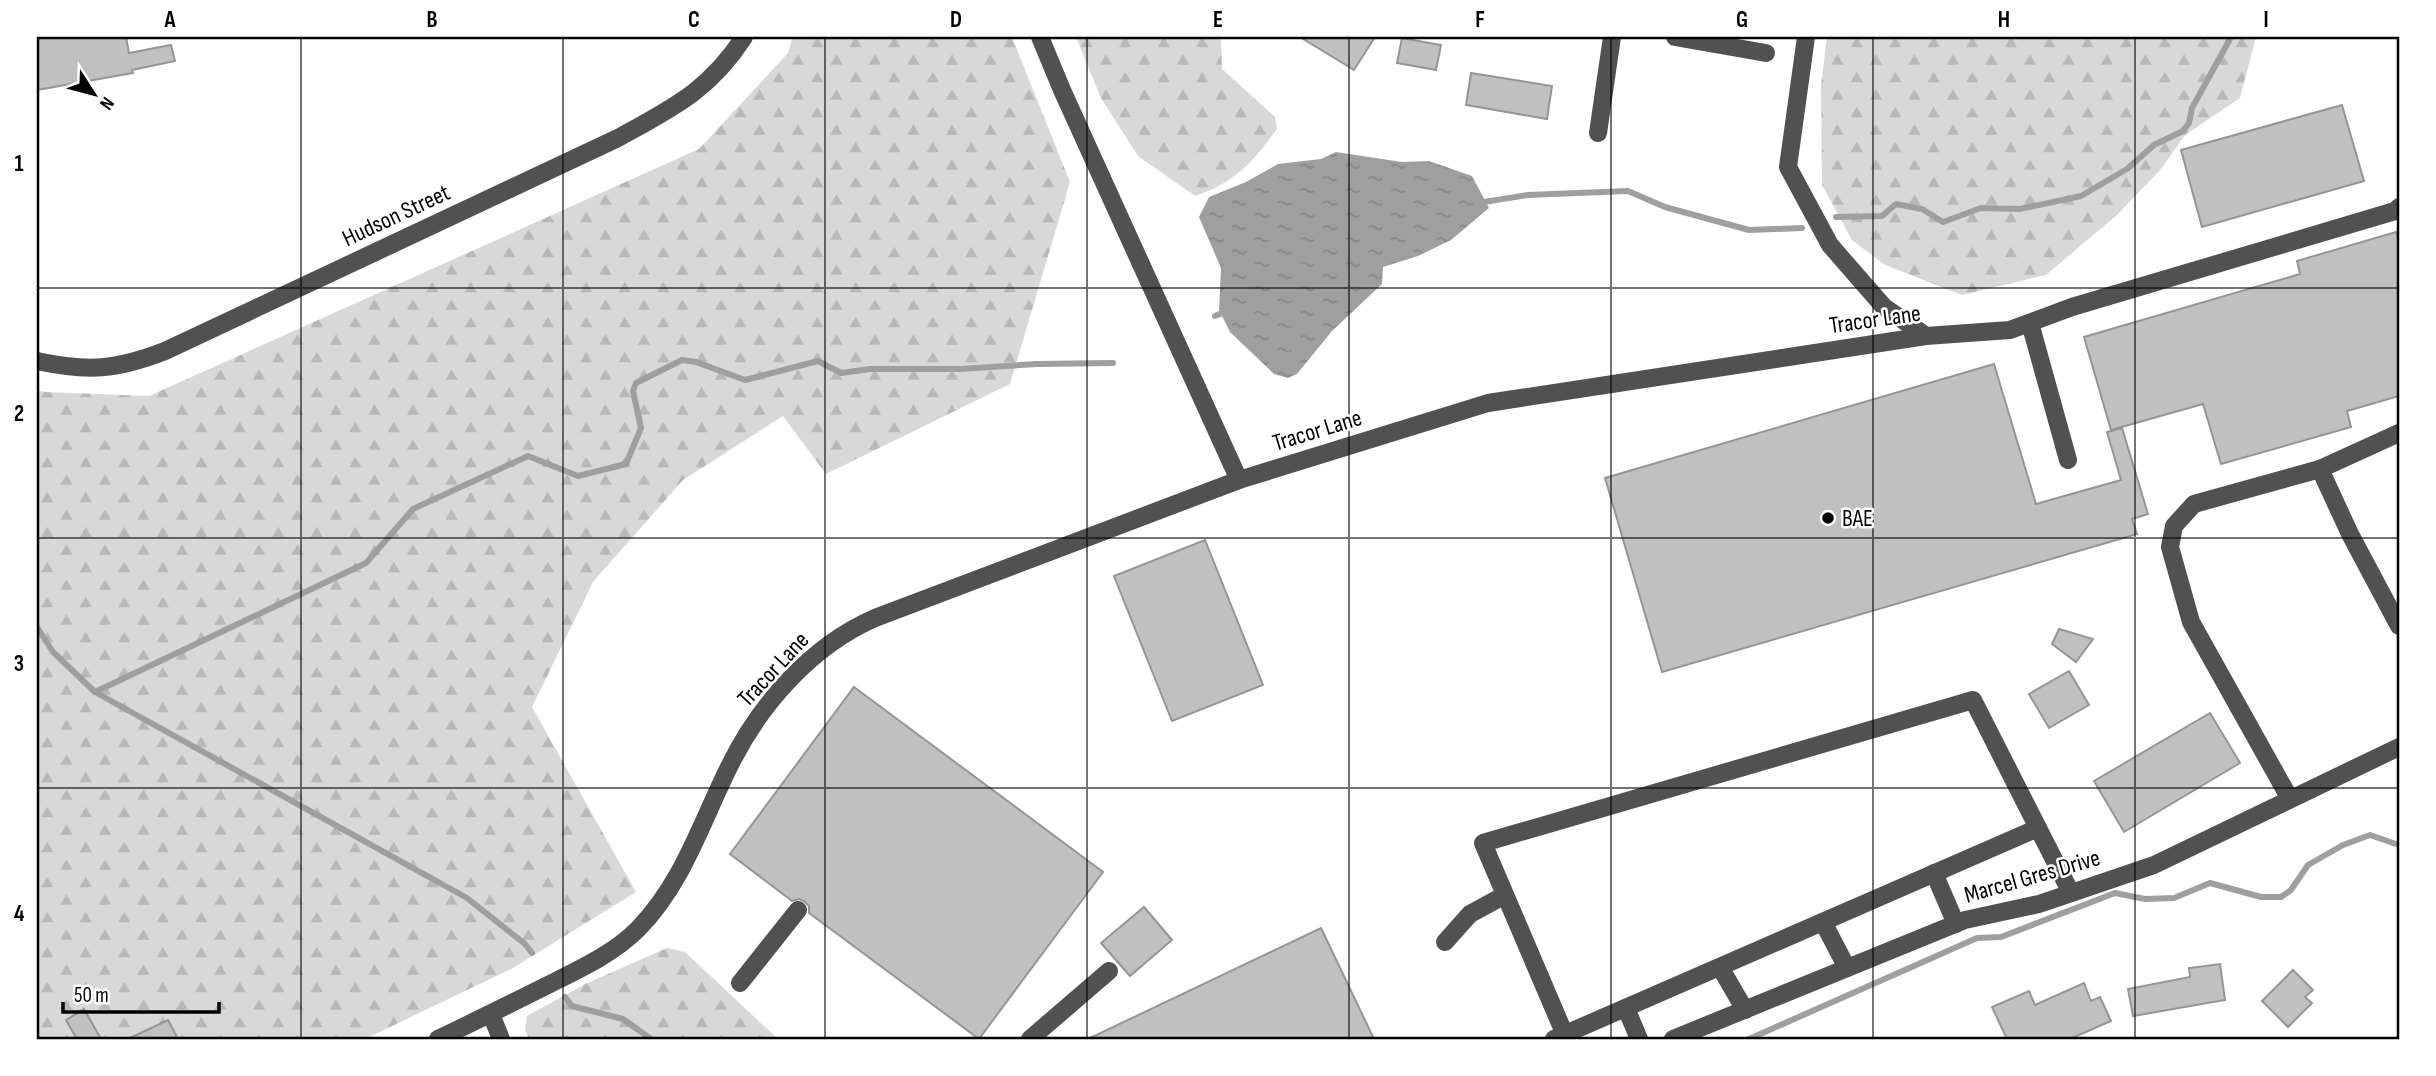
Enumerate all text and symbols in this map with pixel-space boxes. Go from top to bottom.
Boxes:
text: A [164,6,177,34]
text: B [427,6,438,34]
text: C [688,6,700,34]
text: D [950,6,962,34]
text: E [1213,6,1223,34]
text: F [1475,6,1485,34]
text: G [1736,6,1748,34]
text: H [1998,6,2010,34]
text: I [2263,6,2269,34]
north arrow [60,60,130,130]
text: N [94,92,119,114]
text: 1 [14,150,24,178]
street label: Hudson Street [338,178,455,253]
street label: Tracor Lane [1828,299,1923,340]
text: 2 [14,400,24,428]
street label: Tracor Lane [1269,403,1365,458]
place label: BAE [1842,504,1873,533]
marker: BAE [1820,510,1836,526]
street label: Tracor Lane [731,626,815,713]
text: 3 [14,650,24,678]
street label: Marcel Gres Drive [1961,843,2103,910]
text: 4 [14,900,25,928]
scale bar [63,971,219,1015]
text: 50 m [74,983,109,1008]

